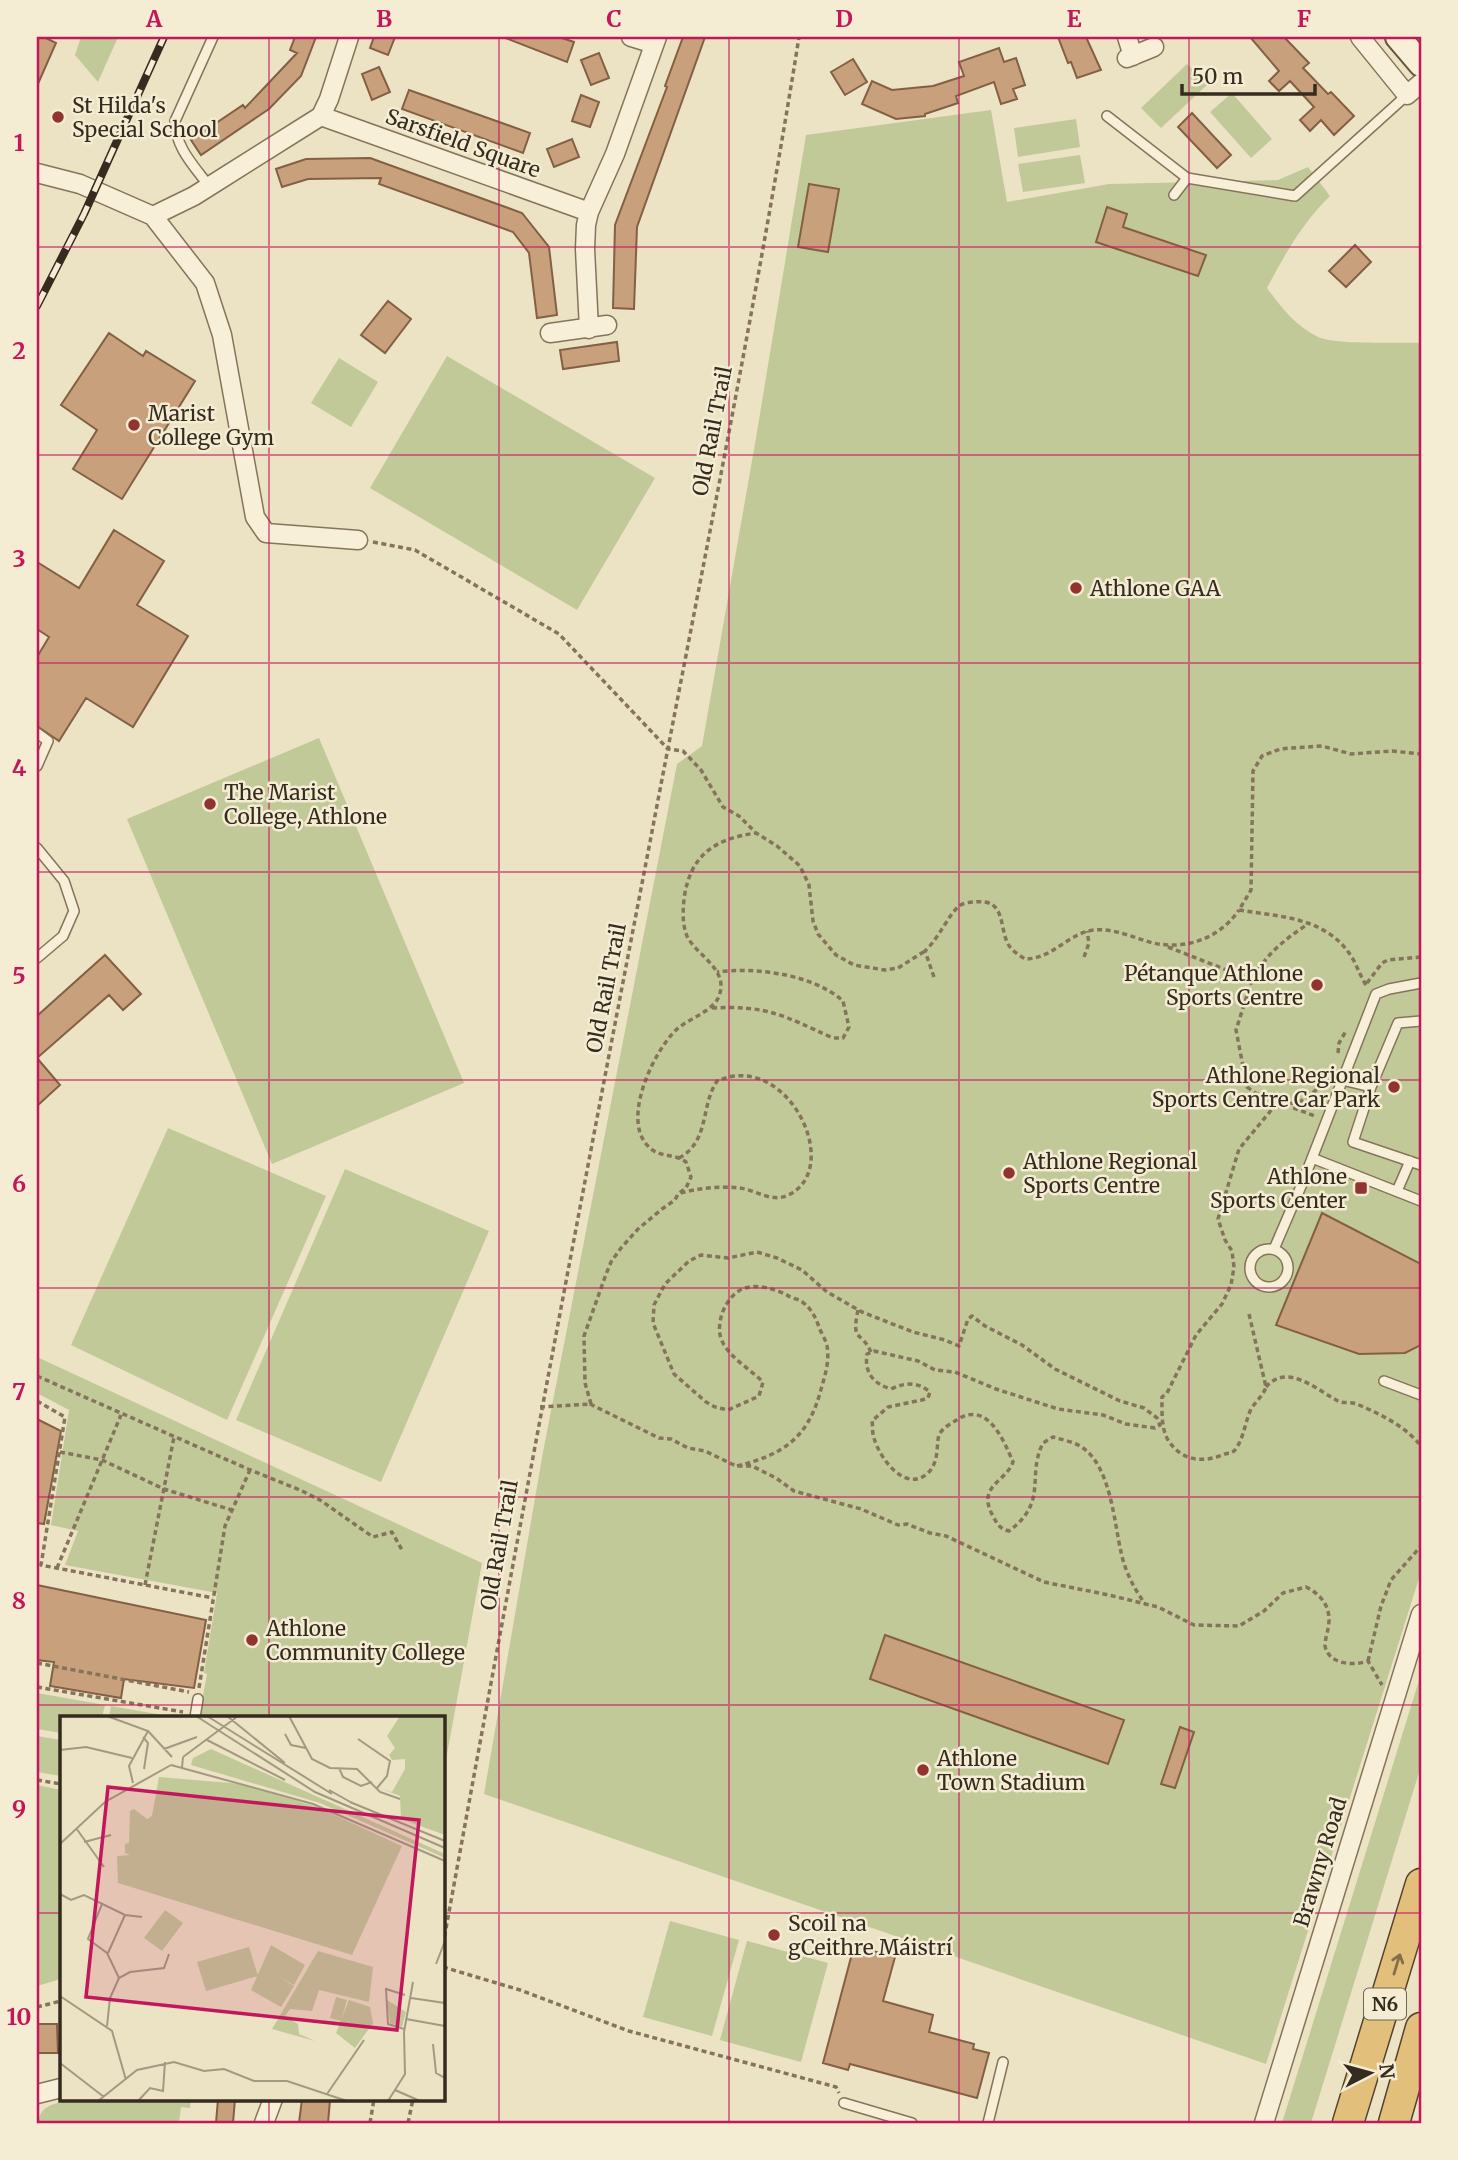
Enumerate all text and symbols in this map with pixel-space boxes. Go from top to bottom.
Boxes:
text: A [145,4,163,33]
text: B [376,4,392,33]
text: C [606,4,622,33]
text: D [835,4,853,33]
text: E [1066,4,1082,33]
text: F [1297,4,1311,33]
scale bar [1182,52,1314,96]
text: 50 m [1192,63,1243,90]
place label: St Hilda's Special School [72,92,218,143]
street label: Sarsfield Square [382,102,544,184]
marker: St Hilda's Special School [50,109,66,125]
text: 1 [14,128,25,157]
text: 2 [12,336,26,365]
street label: Old Rail Trail [686,363,738,498]
place label: Marist College Gym [148,400,274,451]
marker: Marist College Gym [126,417,142,433]
text: 3 [12,544,26,573]
place label: Athlone GAA [1089,575,1221,602]
marker: Athlone GAA [1068,580,1084,596]
text: 4 [12,753,27,782]
place label: The Marist College, Athlone [224,779,387,830]
marker: The Marist College, Athlone [202,796,218,812]
street label: Old Rail Trail [580,920,632,1055]
place label: Pétanque Athlone Sports Centre [1124,960,1303,1011]
text: 5 [12,961,26,990]
marker: Pétanque Athlone Sports Centre [1309,977,1325,993]
place label: Athlone Regional Sports Centre Car Park [1152,1062,1381,1113]
marker: Athlone Regional Sports Centre Car Park [1386,1079,1402,1095]
place label: Athlone Regional Sports Centre [1022,1148,1198,1199]
place label: Athlone Sports Center [1210,1163,1347,1214]
marker: Athlone Regional Sports Centre [1001,1165,1017,1181]
text: 6 [12,1169,26,1198]
marker: Athlone Sports Center [1353,1180,1369,1196]
text: 7 [12,1377,26,1406]
street label: Old Rail Trail [474,1477,524,1612]
text: 8 [12,1586,26,1615]
place label: Athlone Community College [265,1615,465,1666]
marker: Athlone Community College [244,1632,260,1648]
inset map [60,1716,444,2100]
place label: Athlone Town Stadium [936,1745,1085,1796]
marker: Athlone Town Stadium [915,1762,931,1778]
text: 9 [12,1794,26,1823]
street label: Brawny Road [1287,1794,1353,1930]
place label: Scoil na gCeithre Máistrí [788,1910,954,1961]
marker: Scoil na gCeithre Máistrí [766,1927,782,1943]
one-way arrow [1391,1954,1404,1976]
road number: N6 [1364,1988,1406,2020]
text: 10 [7,2002,31,2031]
north arrow [1336,2038,1406,2108]
text: N [1374,2063,1400,2080]

